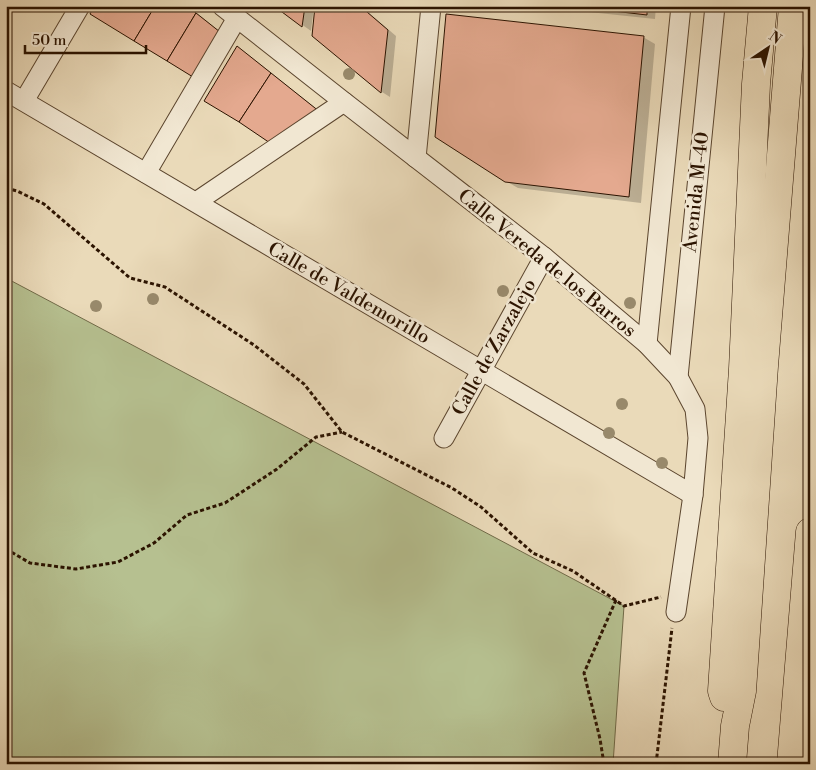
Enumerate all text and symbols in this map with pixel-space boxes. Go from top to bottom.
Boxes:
scale bar [25,22,146,54]
north arrow [744,22,794,72]
text: N [765,28,785,49]
text: 50 m [32,31,66,50]
street label: Avenida M-40 [678,131,714,254]
street label: Calle Vereda de los Barros [453,184,641,342]
street label: Calle de Valdemorillo [264,237,434,349]
street label: Calle de Zarzalejo [446,274,542,420]

